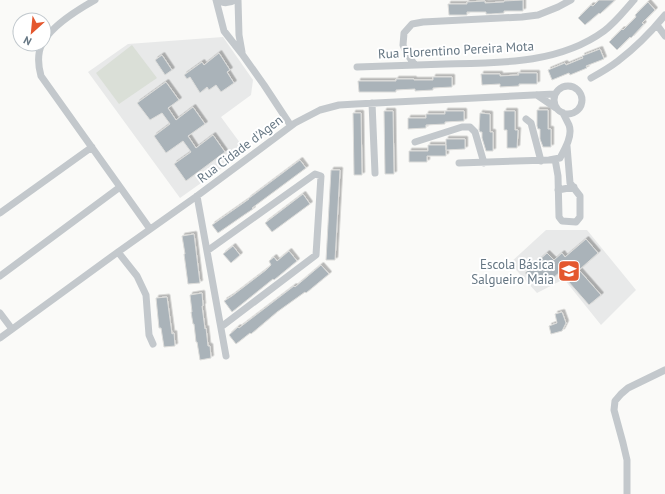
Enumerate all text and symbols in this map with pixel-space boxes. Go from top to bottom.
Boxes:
north arrow [12,12,52,52]
text: N [21,33,34,49]
street label: Rua Florentino Pereira Mota [378,37,534,63]
street label: Rua Cidade d'Agen [194,111,286,187]
place label: Escola Básica Salgueiro Maia [471,256,554,288]
school or university icon: Escola Básica Salgueiro Maia [556,258,582,284]

